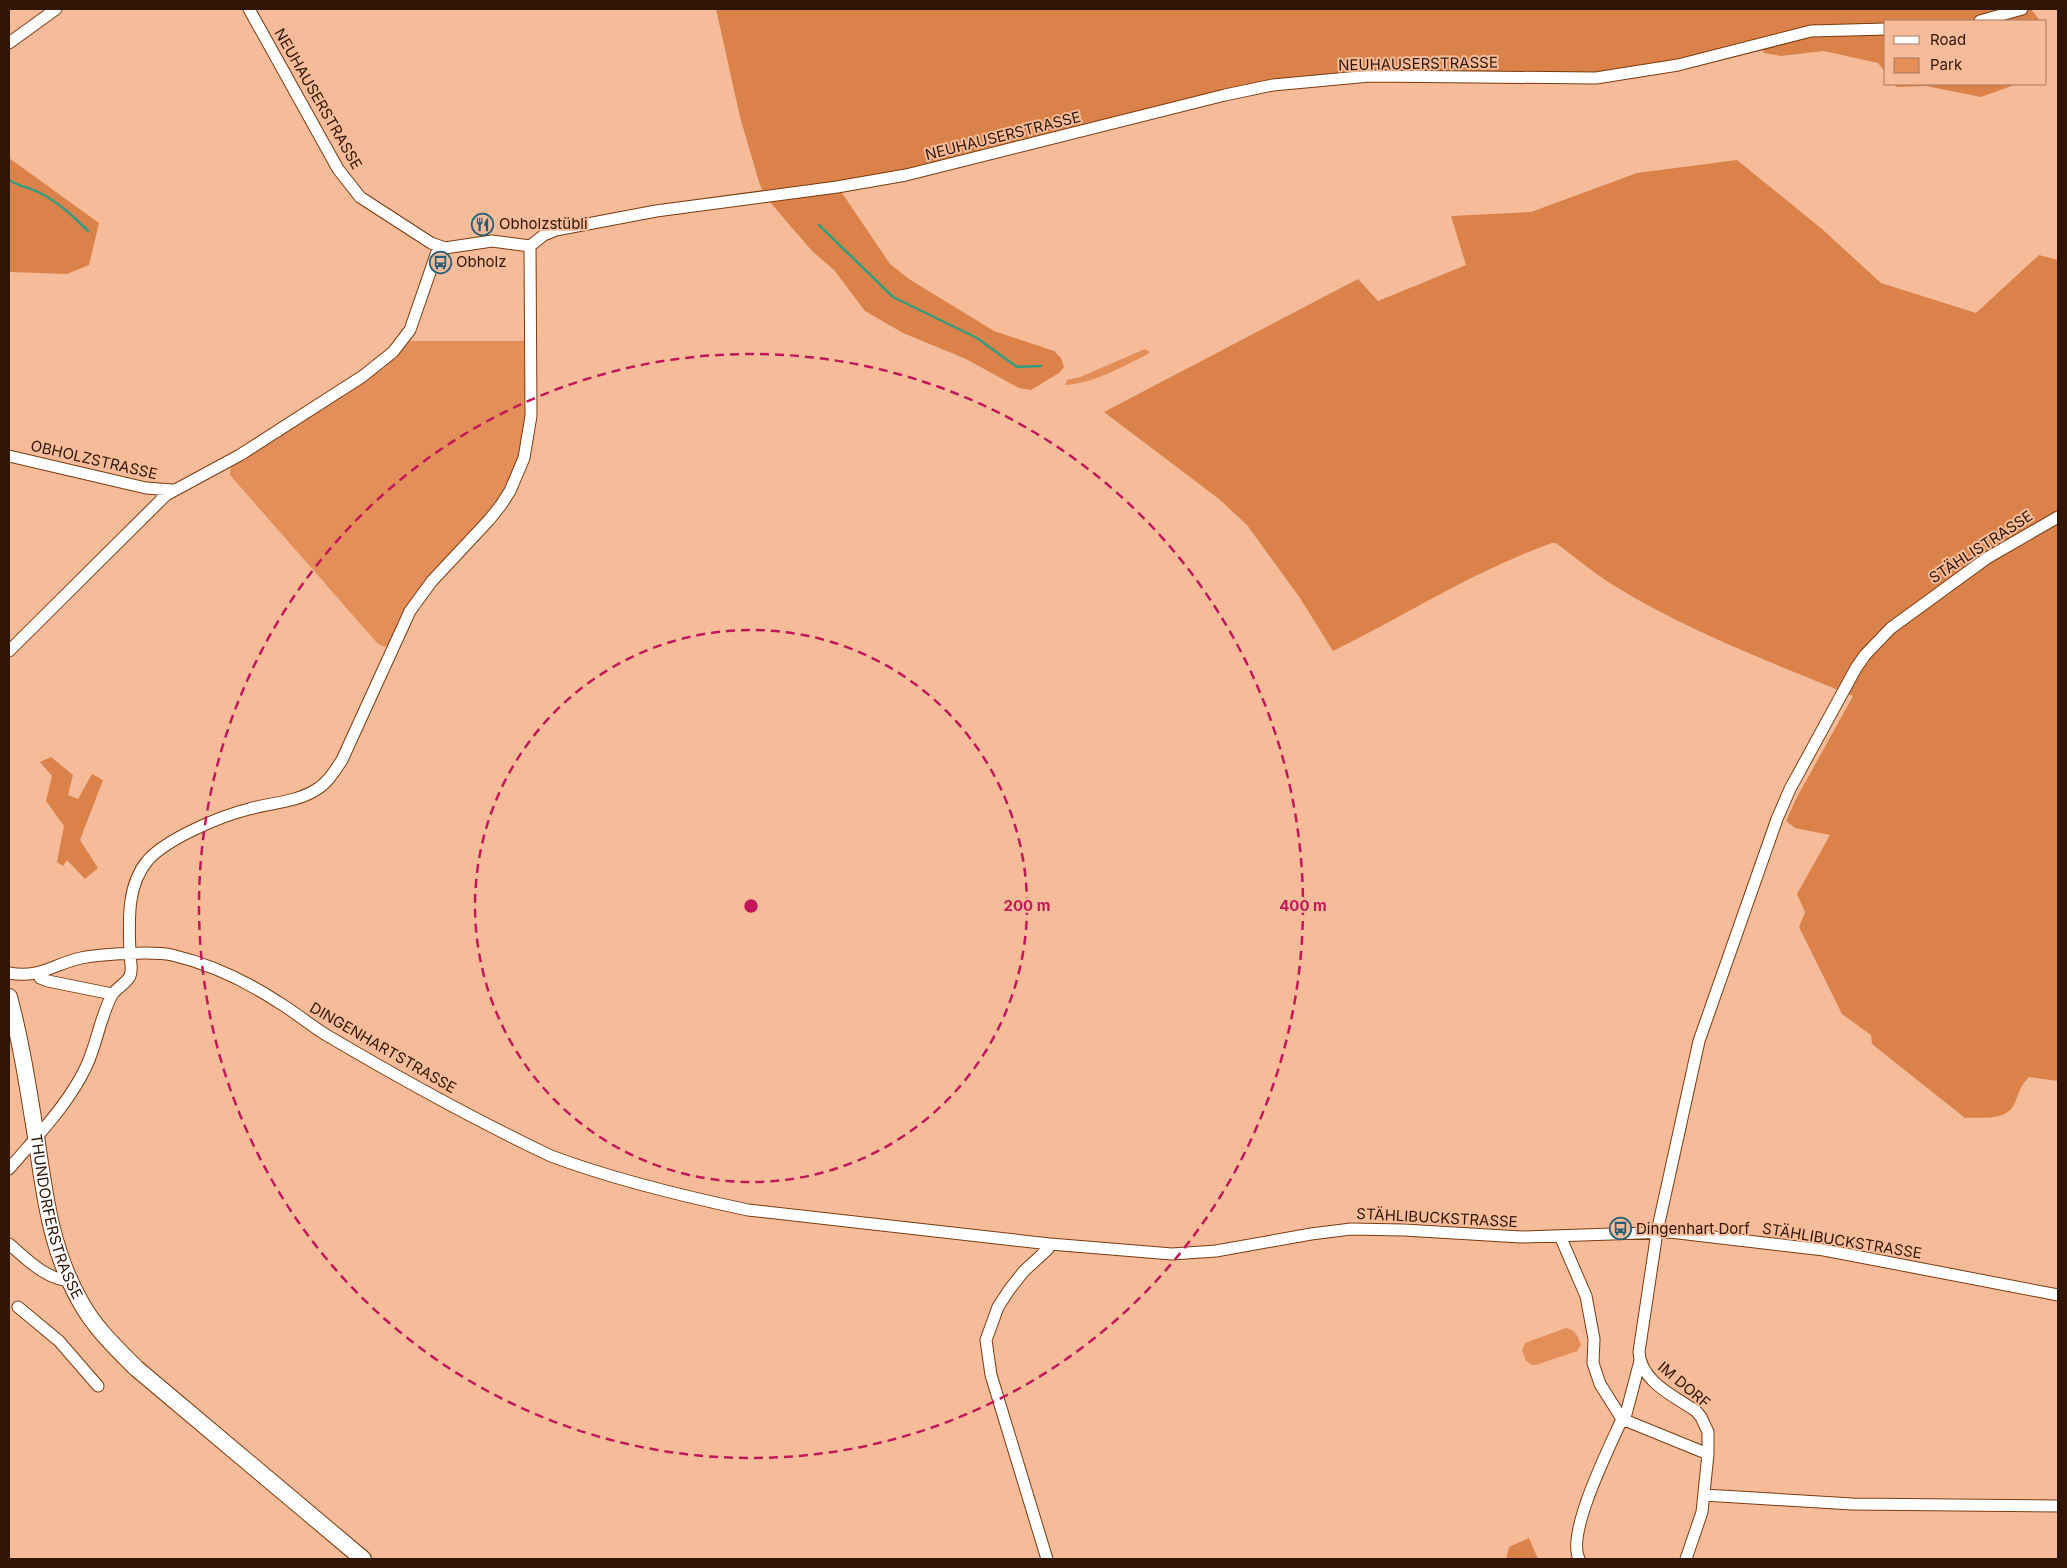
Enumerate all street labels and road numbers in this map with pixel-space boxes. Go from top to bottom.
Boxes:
street label: NEUHAUSERSTRASSE [270,25,367,173]
street label: NEUHAUSERSTRASSE [1338,53,1498,74]
street label: NEUHAUSERSTRASSE [923,107,1083,164]
street label: OBHOLZSTRASSE [29,436,159,483]
street label: STÄHLISTRASSE [1925,506,2036,587]
street label: DINGENHARTSTRASSE [307,998,460,1097]
street label: THUNDORFERSTRASSE [27,1133,87,1302]
street label: STÄHLIBUCKSTRASSE [1356,1204,1518,1231]
street label: STÄHLIBUCKSTRASSE [1761,1218,1923,1263]
street label: IM DORF [1654,1357,1714,1412]

